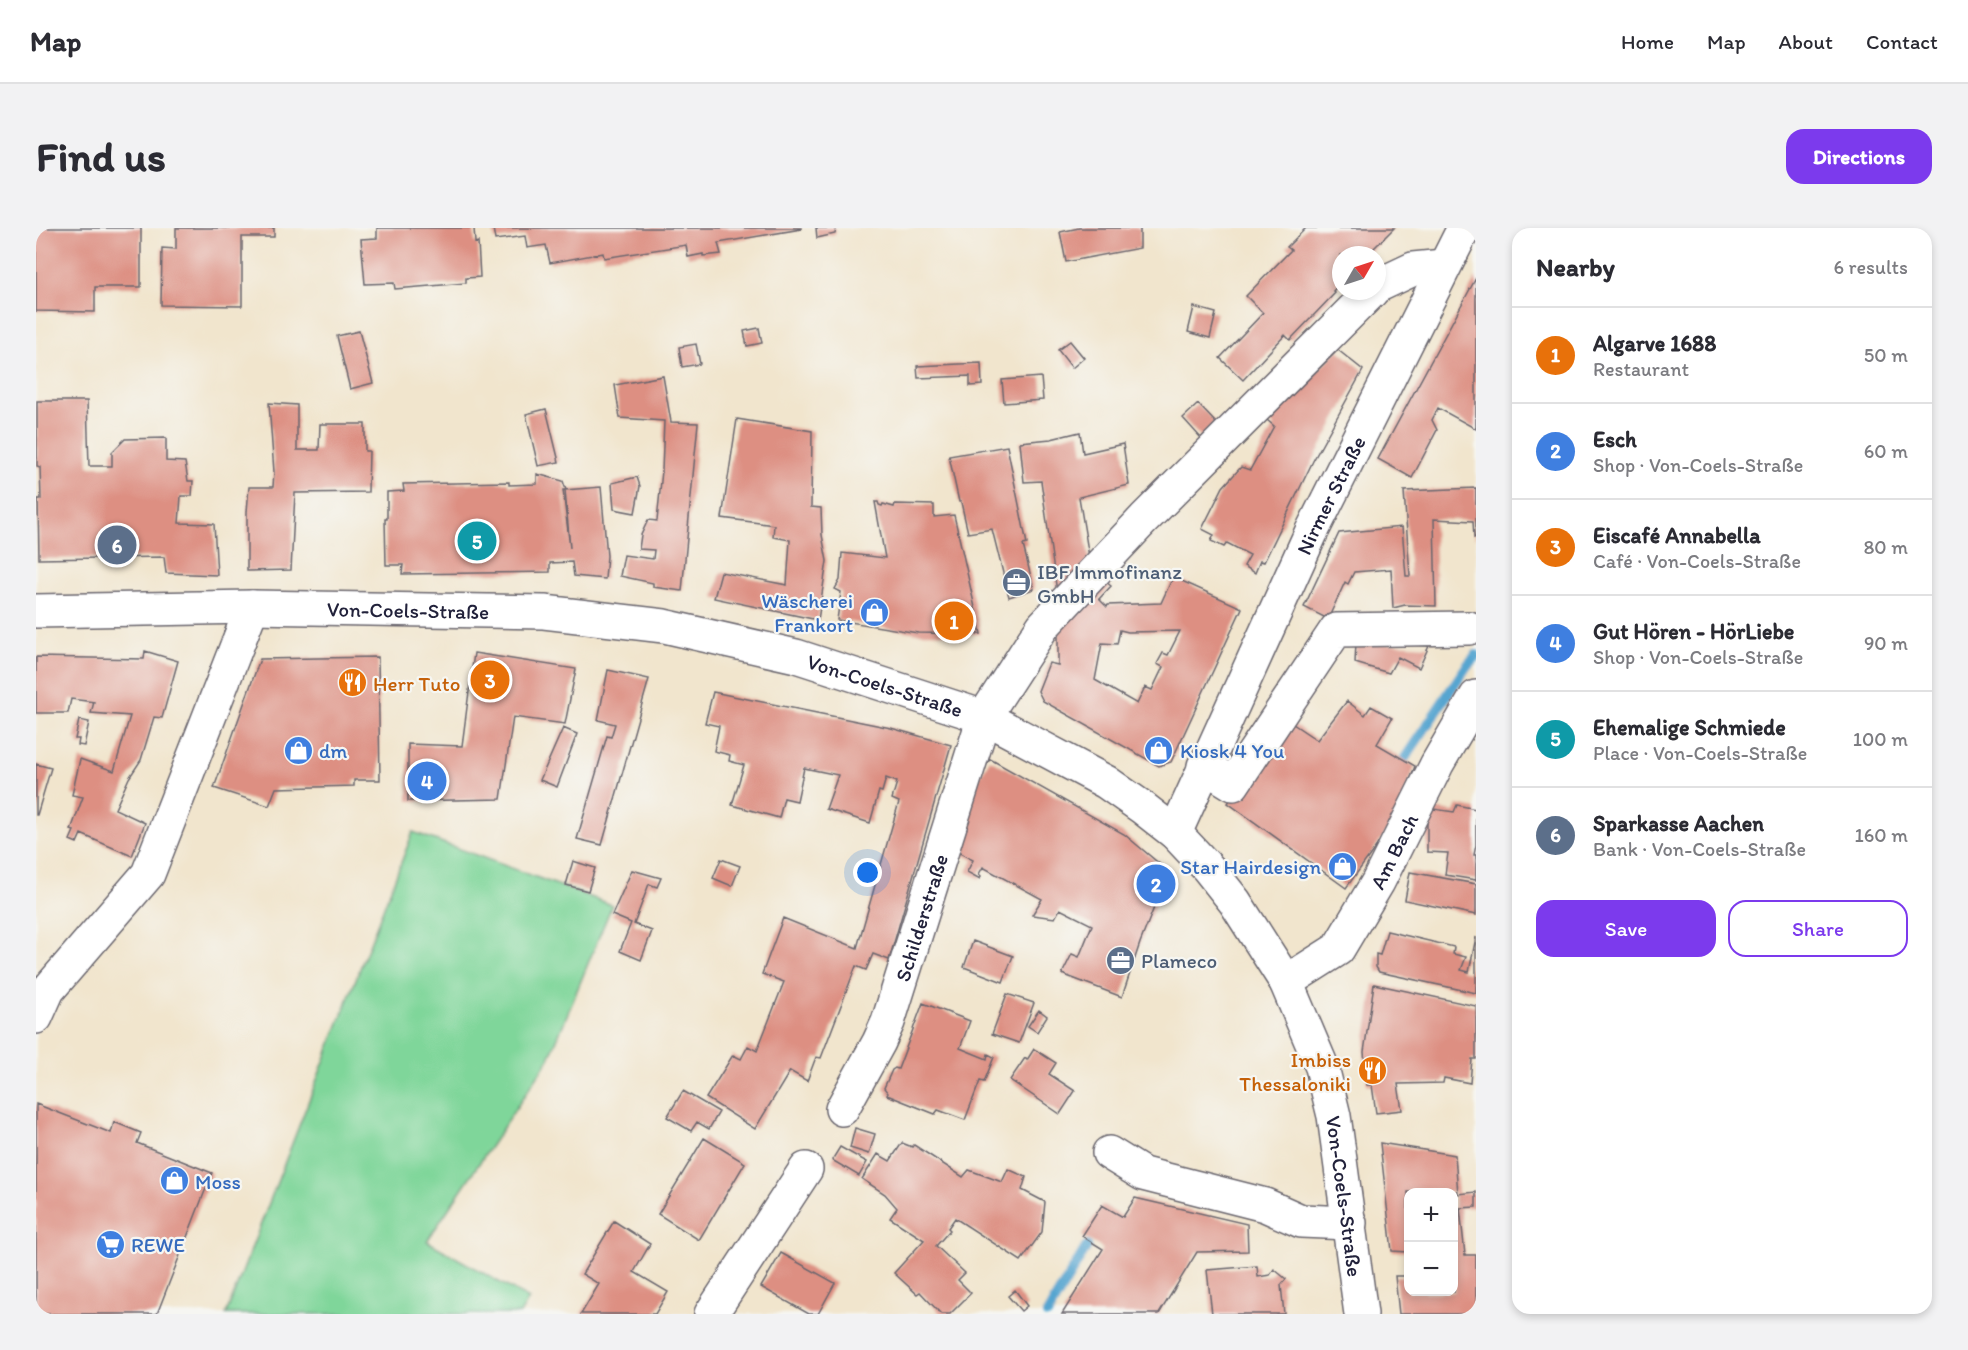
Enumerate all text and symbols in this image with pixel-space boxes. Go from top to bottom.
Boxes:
text: Map [30,24,81,58]
text: Home [1621,29,1674,54]
text: Map [1707,29,1746,54]
text: About [1779,29,1833,54]
text: Contact [1866,29,1938,54]
button: Directions [1786,129,1932,184]
text: Find us [36,131,166,182]
north arrow [1332,246,1386,300]
text: Nearby [1536,251,1615,283]
text: 6 results [1834,255,1908,279]
text: Algarve 1688 [1593,330,1716,357]
text: 1 [1551,343,1560,367]
text: 50 m [1864,343,1908,367]
text: Restaurant [1593,357,1689,381]
text: Esch [1593,426,1637,453]
street label: Nirmer Straße [1291,431,1370,558]
text: 2 [1550,439,1561,463]
text: 60 m [1864,439,1908,463]
text: Shop · Von-Coels-Straße [1593,453,1803,477]
pin: 5 [458,518,496,564]
pin: 6 [98,522,136,568]
text: Eiscafé Annabella [1593,522,1761,549]
text: 3 [1550,535,1561,559]
text: 80 m [1863,535,1908,559]
text: Café · Von-Coels-Straße [1593,549,1801,573]
place label: IBF Immofinanz GmbH [1037,559,1182,608]
office icon: IBF Immofinanz GmbH [1000,567,1032,599]
place label: Wäscherei Frankort [761,588,853,637]
street label: Von-Coels-Straße [327,596,489,624]
shop icon: Wäscherei Frankort [858,596,890,628]
pin: 1 [934,598,974,644]
text: Gut Hören - HörLiebe [1593,618,1794,645]
text: 4 [1549,631,1562,655]
text: 90 m [1864,631,1908,655]
text: Shop · Von-Coels-Straße [1593,645,1803,669]
street label: Von-Coels-Straße [804,648,966,722]
pin: 3 [470,658,510,702]
restaurant icon: Herr Tuto [336,667,368,699]
place label: Herr Tuto [373,671,460,696]
text: Ehemalige Schmiede [1593,714,1786,741]
text: 5 [1550,727,1561,751]
text: 100 m [1853,727,1908,751]
shop icon: dm [282,734,314,766]
shop icon: Kiosk 4 You [1143,734,1175,766]
place label: dm [319,738,348,763]
place label: Kiosk 4 You [1180,738,1284,763]
text: Place · Von-Coels-Straße [1593,741,1807,765]
pin: 4 [408,758,446,804]
street label: Am Bach [1364,809,1423,893]
text: Sparkasse Aachen [1593,810,1764,837]
text: 6 [1550,823,1561,847]
text: 160 m [1855,823,1908,847]
text: Bank · Von-Coels-Straße [1593,837,1806,861]
shop icon: Star Hairdesign [1326,850,1358,882]
street label: Schilderstraße [889,851,953,984]
place label: Star Hairdesign [1180,854,1321,879]
your location [853,858,882,887]
pin: 2 [1136,862,1176,906]
button: Save [1536,900,1716,957]
button: Share [1728,900,1908,957]
office icon: Plameco [1104,944,1136,976]
place label: Plameco [1141,948,1217,973]
place label: Imbiss Thessaloniki [1239,1047,1351,1096]
restaurant icon: Imbiss Thessaloniki [1356,1055,1388,1087]
street label: Von-Coels-Straße [1322,1114,1368,1278]
shop icon: Moss [158,1165,190,1197]
place label: Moss [195,1169,241,1194]
map controls [1404,1188,1458,1296]
button: + [1404,1188,1458,1242]
supermarket icon: REWE [94,1228,126,1260]
place label: REWE [131,1232,185,1257]
button: − [1404,1242,1458,1296]

